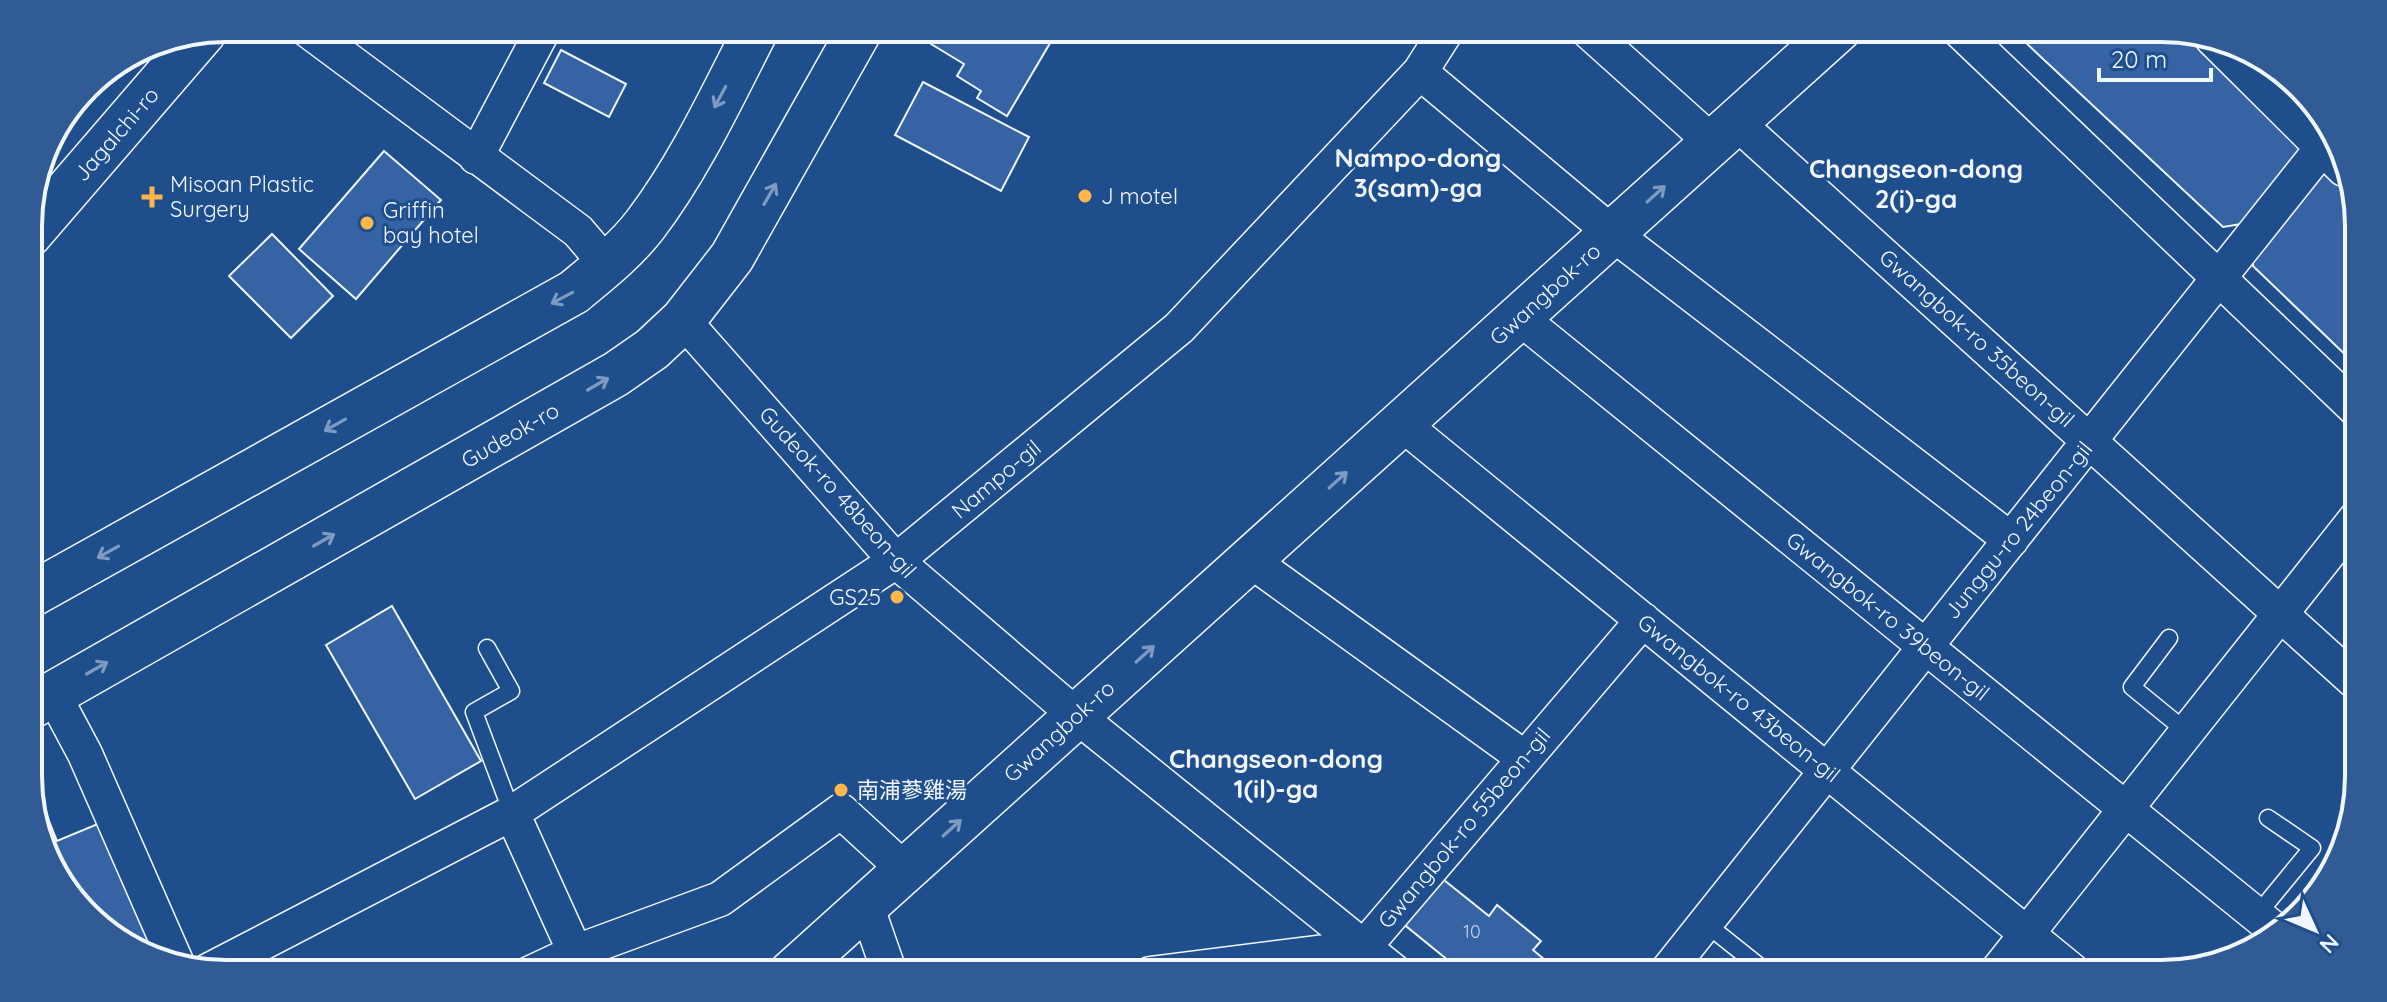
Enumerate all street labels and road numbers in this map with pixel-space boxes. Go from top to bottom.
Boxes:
street label: Jagalchi-ro [67,81,165,187]
street label: Gwangbok-ro [1484,237,1606,351]
street label: Gwangbok-ro 35beon-gil [1874,243,2080,433]
street label: Gudeok-ro [456,396,564,474]
street label: Gudeok-ro 48beon-gil [753,400,923,584]
street label: Nampo-gil [946,434,1046,524]
street label: Junggu-ro 24beon-gil [1938,435,2098,625]
street label: Gwangbok-ro 39beon-gil [1781,525,1995,707]
street label: Gwangbok-ro 43beon-gil [1632,608,1846,788]
street label: Gwangbok-ro [998,674,1120,788]
street label: Gwangbok-ro 55beon-gil [1372,722,1556,934]

